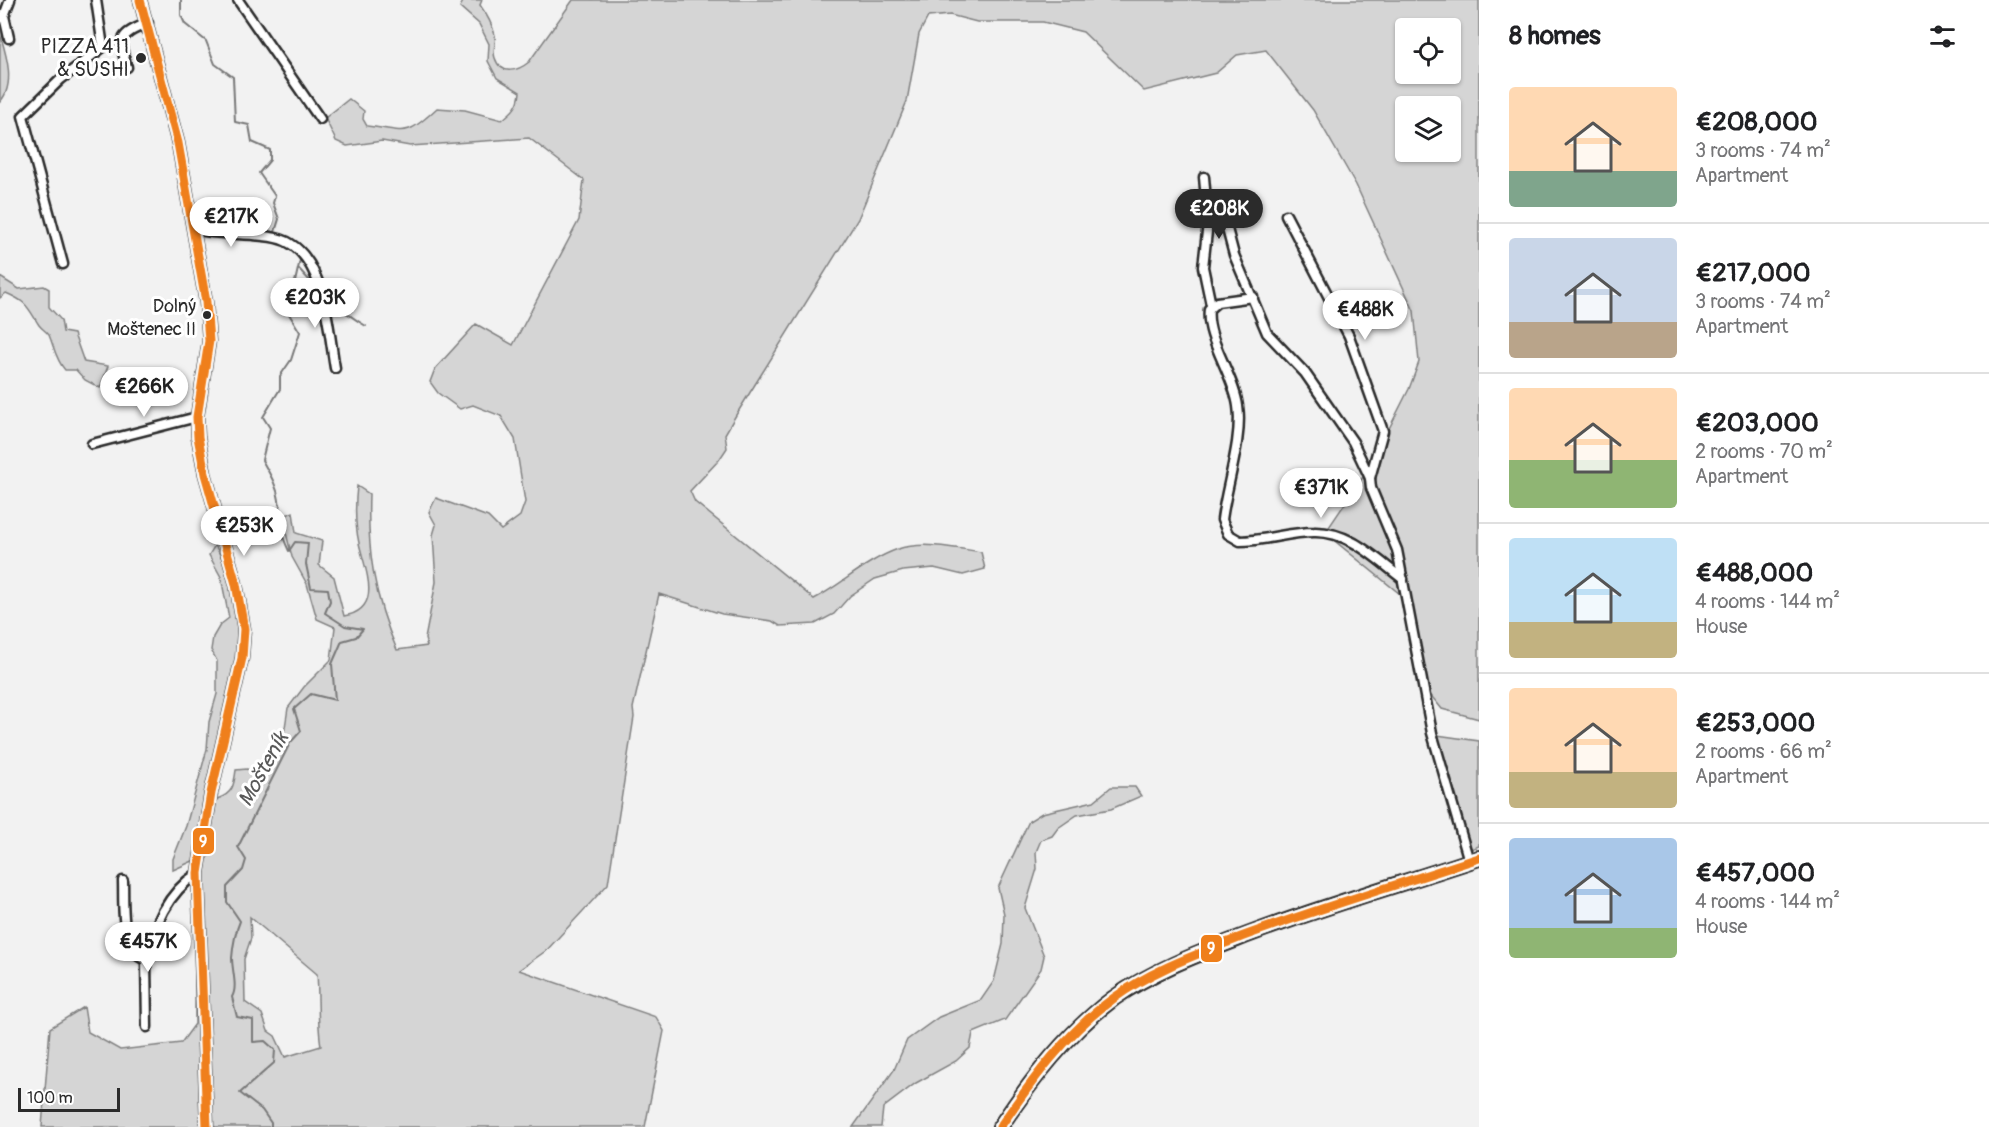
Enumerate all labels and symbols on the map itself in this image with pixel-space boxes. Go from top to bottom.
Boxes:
place label: PIZZA 411 & SUSHI [40,34,129,82]
marker: PIZZA 411 & SUSHI [134,51,148,65]
pin: €208K [1177,189,1261,240]
pin: €217K [189,197,273,248]
pin: €203K [273,278,357,329]
pin: €488K [1323,290,1407,341]
place label: Dolný Moštenec II [107,295,196,341]
marker: Dolný Moštenec II [201,309,213,321]
pin: €266K [102,367,186,418]
pin: €371K [1279,468,1363,519]
pin: €253K [202,506,286,557]
water label: Mošteník [232,725,296,811]
line badge: 9 [192,827,215,855]
text: 9 [199,832,207,852]
pin: €457K [106,922,190,973]
line badge: 9 [1200,934,1223,963]
text: 9 [1207,939,1215,959]
scale bar [18,1085,120,1112]

